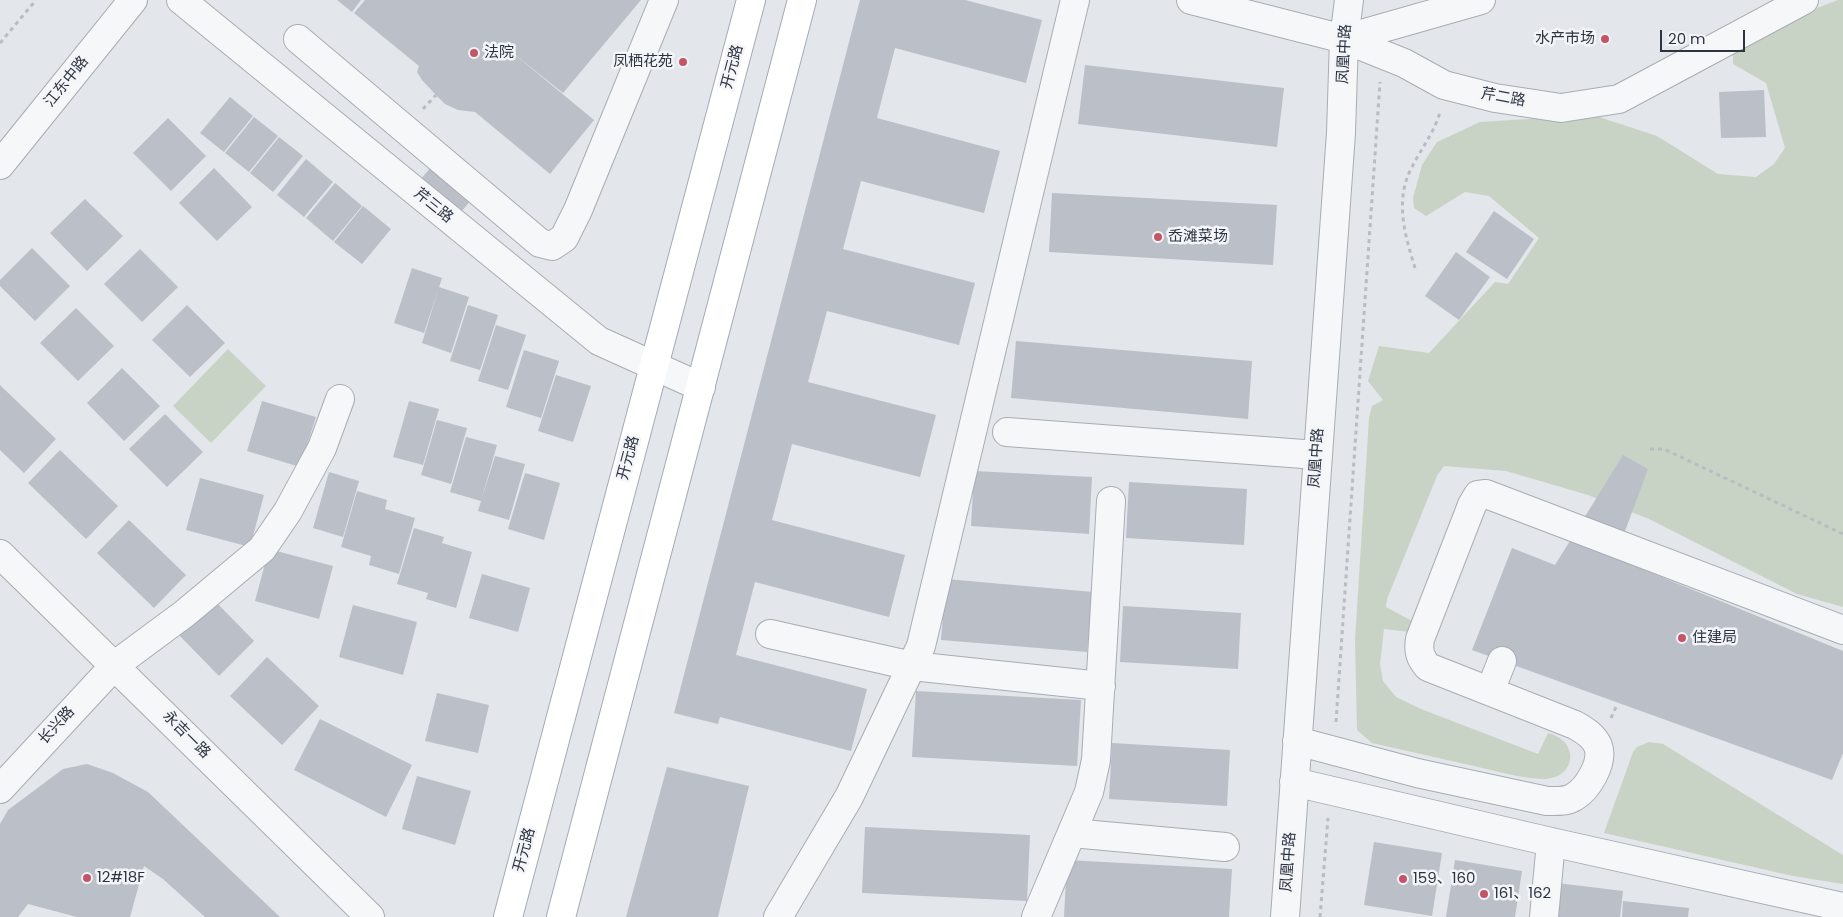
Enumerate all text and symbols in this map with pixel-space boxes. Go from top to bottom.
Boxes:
scale bar [1663,20,1748,52]
street label: 凤凰中路 [1334,24,1356,84]
text: 20 m [1668,28,1706,49]
place label: 水产市场 [1535,30,1595,48]
marker: 水产市场 [1599,33,1611,45]
street label: 开元路 [718,43,748,91]
place label: 法院 [484,44,514,62]
marker: 法院 [468,47,480,59]
street label: 江东中路 [41,53,93,111]
place label: 凤栖花苑 [613,53,673,71]
marker: 凤栖花苑 [677,56,689,68]
street label: 芹二路 [1479,85,1527,111]
street label: 芹三路 [410,185,456,227]
place label: 岙滩菜场 [1168,228,1228,246]
marker: 岙滩菜场 [1152,231,1164,243]
street label: 凤凰中路 [1306,427,1328,489]
street label: 开元路 [614,434,644,482]
place label: 住建局 [1692,629,1737,647]
marker: 住建局 [1676,632,1688,644]
street label: 长兴路 [35,703,79,749]
street label: 永吉一路 [158,707,214,763]
street label: 开元路 [510,826,540,874]
street label: 凤凰中路 [1278,831,1300,893]
place label: 12#18F [97,869,145,887]
place label: 159、160 [1413,870,1475,888]
marker: 12#18F [81,872,93,884]
marker: 159、160 [1397,873,1409,885]
place label: 161、162 [1494,885,1551,903]
marker: 161、162 [1478,888,1490,900]

